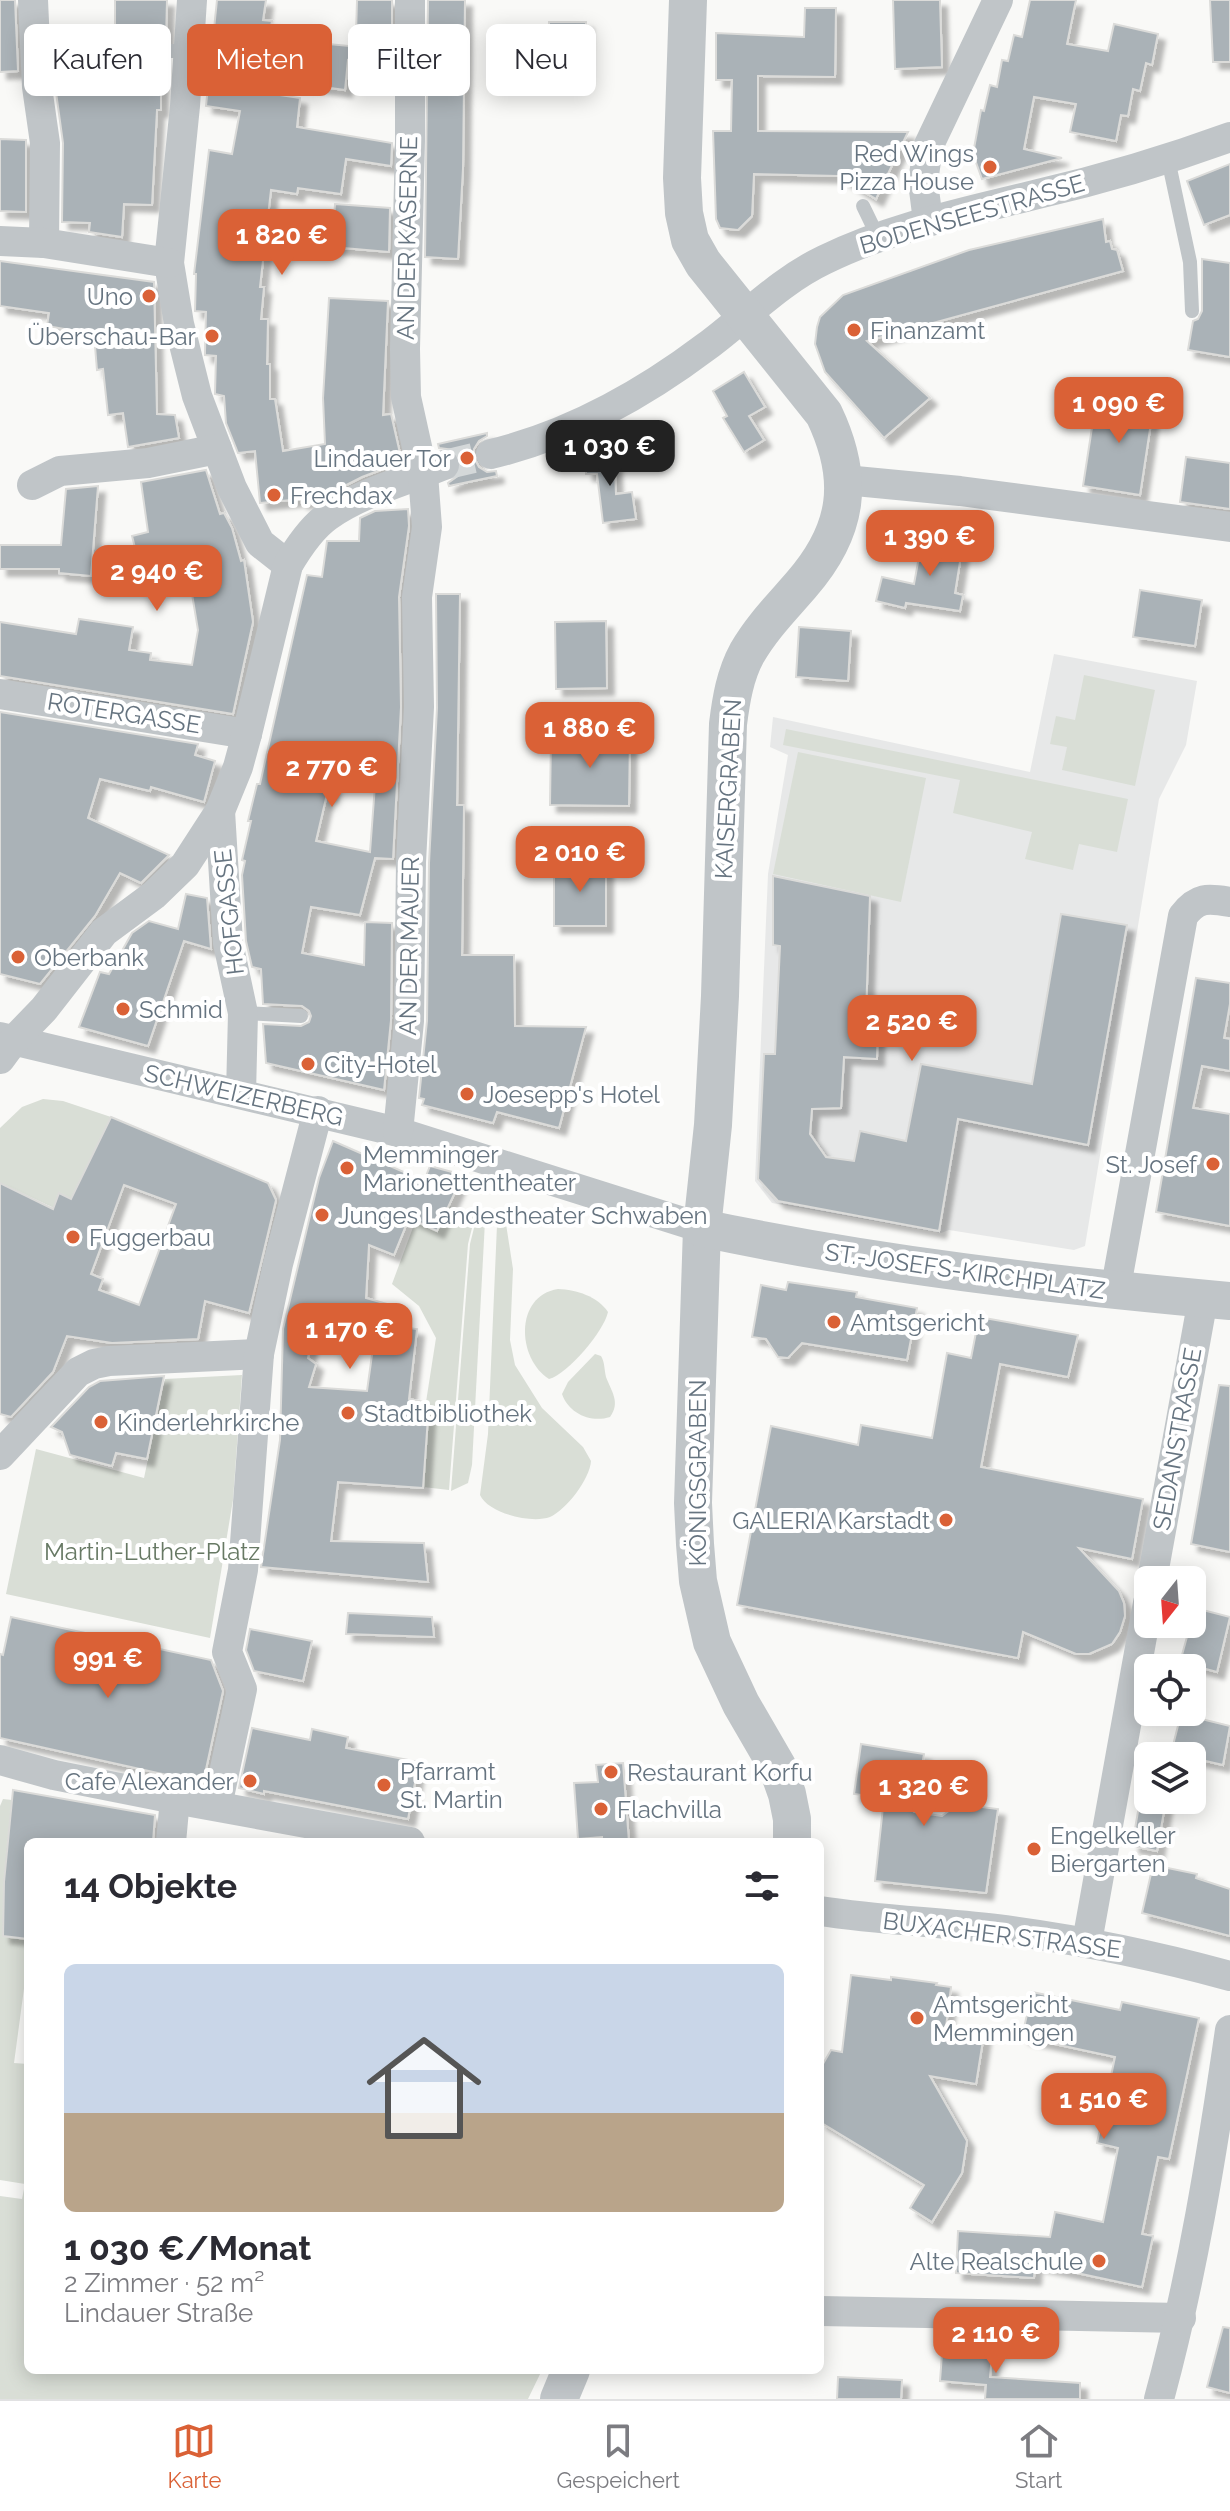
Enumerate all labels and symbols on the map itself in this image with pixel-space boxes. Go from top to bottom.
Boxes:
street label: AN DER KASERNE [391,136,423,340]
place label: Red Wings Pizza House [839,139,974,196]
marker: Red Wings Pizza House [981,158,999,176]
street label: BODENSEESTRASSE [856,168,1088,260]
pin: 1 820 € [208,209,356,277]
place label: Uno [87,282,133,311]
marker: Uno [140,287,158,305]
place label: Finanzamt [870,316,985,345]
marker: Finanzamt [845,321,863,339]
place label: Überschau-Bar [27,322,197,351]
marker: Überschau-Bar [203,327,221,345]
pin: 1 090 € [1045,377,1193,445]
pin: 1 030 € [536,420,684,488]
place label: Lindauer Tor [313,444,452,473]
marker: Lindauer Tor [458,449,476,467]
place label: Frechdax [290,481,393,510]
marker: Frechdax [265,486,283,504]
pin: 1 390 € [856,510,1004,578]
pin: 2 940 € [83,545,231,613]
street label: ROTERGASSE [45,687,203,739]
street label: KAISERGRABEN [709,698,747,880]
pin: 1 880 € [516,702,664,770]
pin: 2 770 € [258,741,406,809]
pin: 2 010 € [506,826,654,894]
street label: HOFGASSE [208,848,250,976]
street label: AN DER MAUER [393,856,425,1036]
place label: Oberbank [34,943,144,972]
marker: Oberbank [9,948,27,966]
place label: Schmid [139,995,223,1024]
pin: 2 520 € [838,995,986,1063]
marker: Schmid [114,1000,132,1018]
place label: City-Hotel [324,1050,437,1079]
marker: City-Hotel [299,1055,317,1073]
street label: SCHWEIZERBERG [142,1058,346,1132]
place label: Joesepp's Hotel [483,1080,660,1109]
marker: Joesepp's Hotel [458,1085,476,1103]
place label: Memminger Marionettentheater [363,1140,577,1197]
place label: St. Josef [1106,1150,1198,1179]
marker: St. Josef [1204,1155,1222,1173]
marker: Memminger Marionettentheater [338,1159,356,1177]
place label: Junges Landestheater Schwaben [338,1201,708,1230]
marker: Junges Landestheater Schwaben [313,1206,331,1224]
place label: Fuggerbau [89,1223,211,1252]
marker: Fuggerbau [64,1228,82,1246]
street label: ST.-JOSEFS-KIRCHPLATZ [823,1237,1107,1305]
pin: 1 170 € [276,1303,424,1371]
place label: Amtsgericht [850,1308,985,1337]
marker: Amtsgericht [825,1313,843,1331]
street label: SEDANSTRASSE [1147,1345,1207,1533]
street label: KÖNIGSGRABEN [683,1380,712,1566]
place label: Stadtbibliothek [364,1399,532,1428]
marker: Stadtbibliothek [339,1404,357,1422]
place label: Kinderlehrkirche [117,1408,299,1437]
marker: Kinderlehrkirche [92,1413,110,1431]
place label: GALERIA Karstadt [732,1506,930,1535]
marker: GALERIA Karstadt [937,1511,955,1529]
park label: Martin-Luther-Platz [44,1537,260,1566]
north arrow [1134,1566,1206,1638]
pin: 991 € [52,1632,164,1700]
place label: Pfarramt St. Martin [400,1757,503,1814]
place label: Restaurant Korfu [627,1758,812,1787]
pin: 1 320 € [850,1760,998,1828]
marker: Restaurant Korfu [602,1763,620,1781]
place label: Cafe Alexander [65,1767,235,1796]
marker: Cafe Alexander [241,1772,259,1790]
marker: Pfarramt St. Martin [375,1776,393,1794]
place label: Flachvilla [617,1795,722,1824]
marker: Flachvilla [592,1800,610,1818]
place label: Engelkeller Biergarten [1050,1821,1176,1878]
marker: Engelkeller Biergarten [1025,1840,1043,1858]
street label: BUXACHER STRASSE [881,1906,1123,1964]
place label: Amtsgericht Memmingen [933,1990,1074,2047]
marker: Amtsgericht Memmingen [908,2009,926,2027]
pin: 1 510 € [1030,2073,1178,2141]
place label: Alte Realschule [910,2247,1083,2276]
marker: Alte Realschule [1090,2252,1108,2270]
pin: 2 110 € [922,2307,1070,2375]

